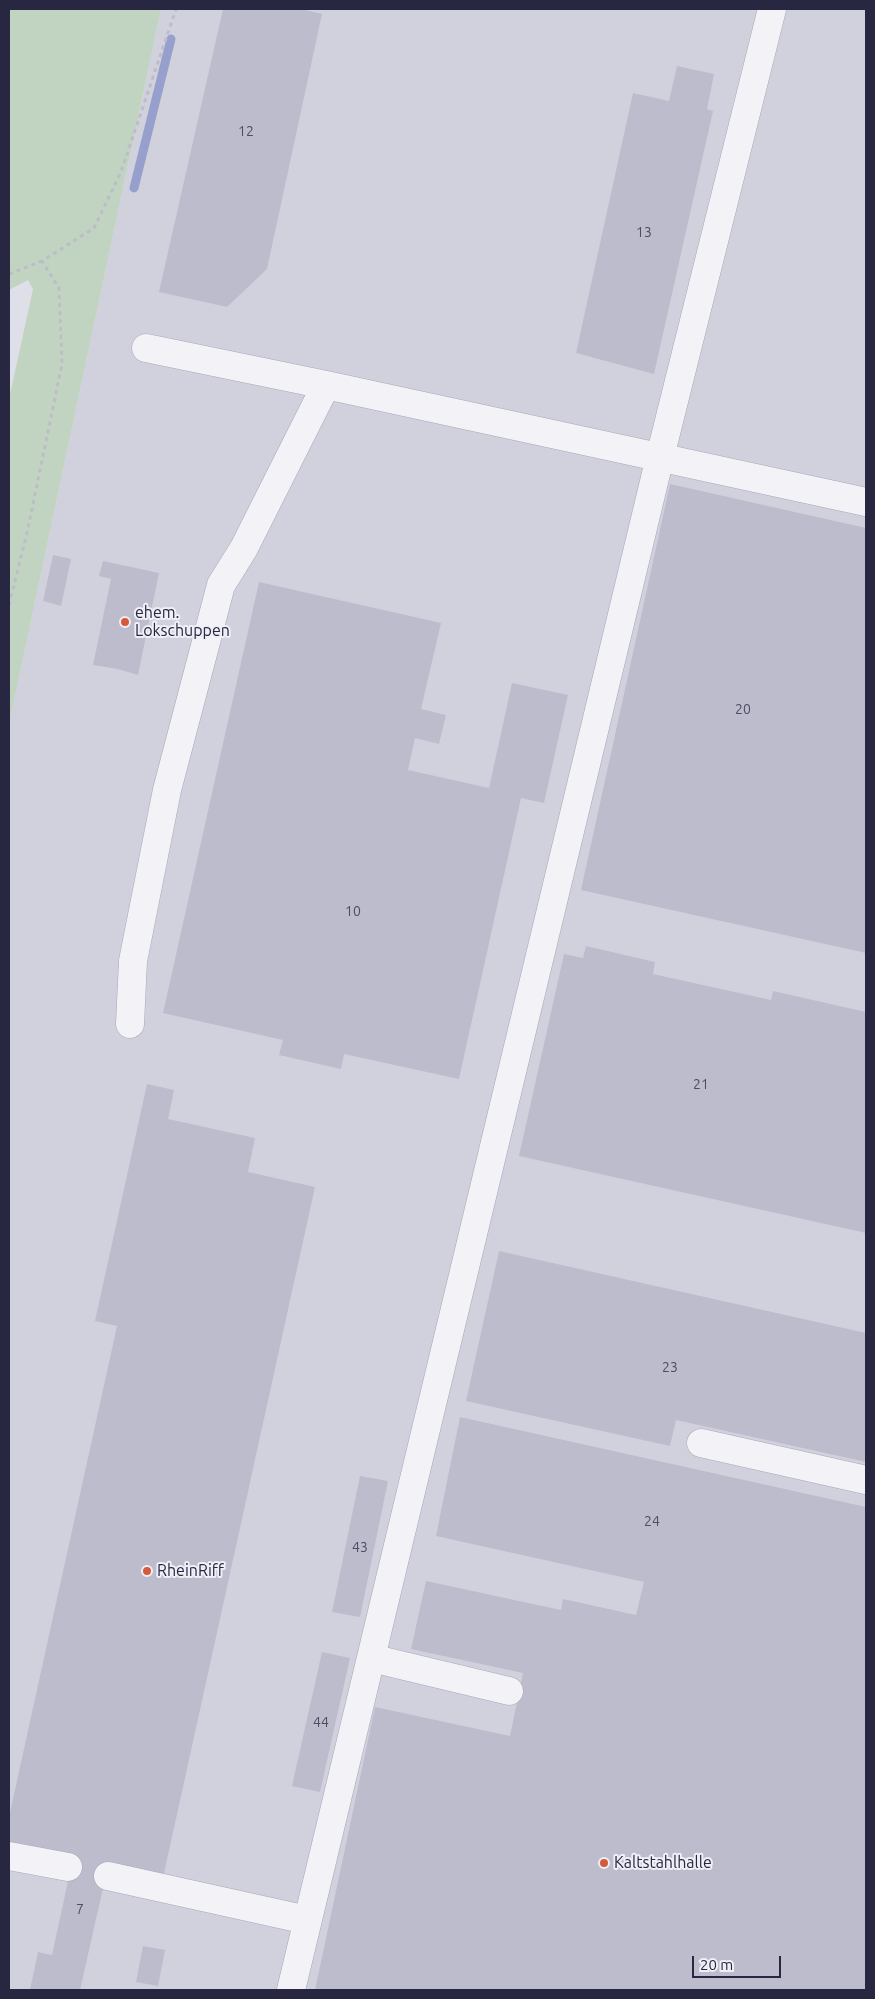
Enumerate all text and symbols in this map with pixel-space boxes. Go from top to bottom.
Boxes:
house number: 12 [238,123,254,139]
house number: 13 [636,224,652,240]
place label: ehem. Lokschuppen [135,603,230,641]
marker: ehem. Lokschuppen [119,616,131,628]
house number: 20 [735,701,751,717]
house number: 10 [345,903,361,919]
house number: 21 [693,1076,709,1092]
house number: 23 [662,1359,678,1375]
house number: 24 [644,1513,660,1529]
house number: 43 [352,1539,368,1555]
place label: RheinRiff [157,1561,224,1581]
marker: RheinRiff [141,1565,153,1577]
house number: 44 [313,1714,329,1730]
place label: Kaltstahlhalle [614,1853,712,1873]
marker: Kaltstahlhalle [598,1857,610,1869]
house number: 7 [76,1901,84,1917]
scale bar [695,1946,784,1978]
text: 20 m [700,1956,733,1973]

